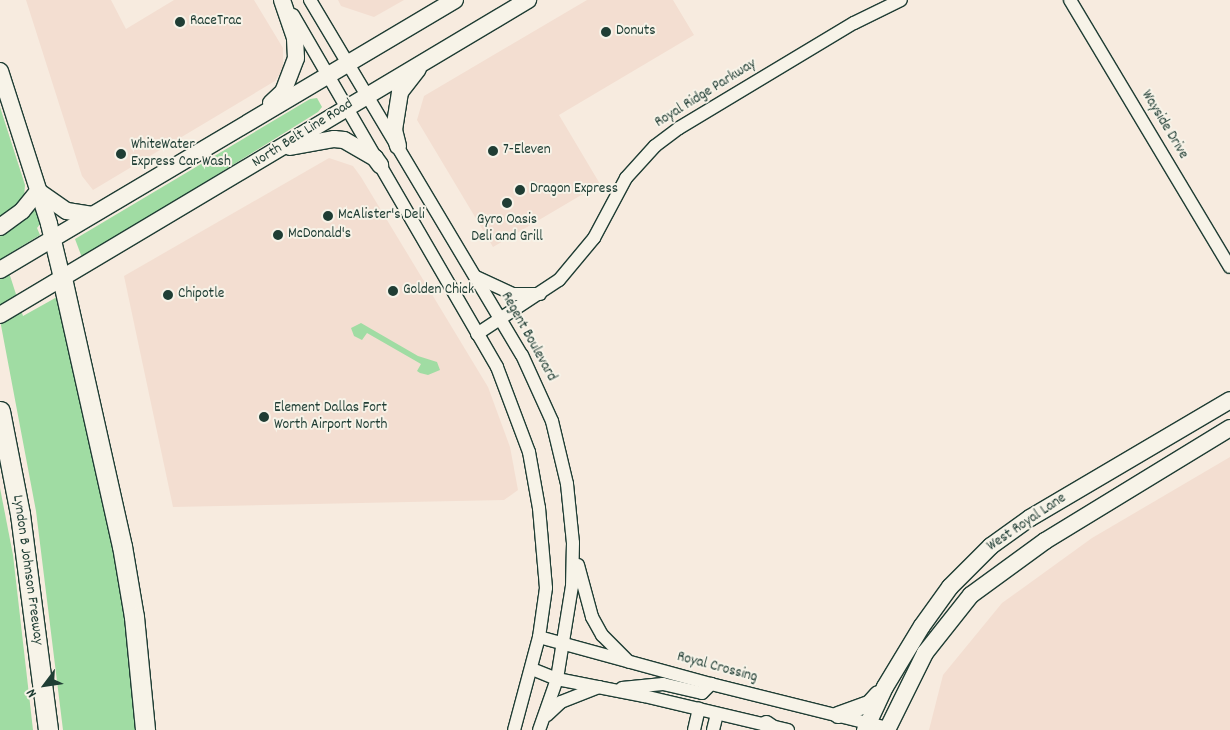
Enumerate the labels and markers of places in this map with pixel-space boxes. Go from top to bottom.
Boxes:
place label: RaceTrac [190,13,242,31]
marker: RaceTrac [174,16,186,28]
place label: Donuts [616,23,656,41]
marker: Donuts [600,26,612,38]
place label: WhiteWater Express Car Wash [131,136,231,171]
place label: 7-Eleven [503,142,551,160]
marker: 7-Eleven [487,145,499,157]
marker: WhiteWater Express Car Wash [115,148,127,160]
place label: Dragon Express [530,181,618,199]
marker: Dragon Express [514,184,526,196]
marker: Gyro Oasis Deli and Grill [501,197,513,209]
place label: McAlister's Deli [338,207,425,225]
marker: McAlister's Deli [322,210,334,222]
place label: Gyro Oasis Deli and Grill [471,211,543,246]
place label: McDonald's [288,226,351,244]
marker: McDonald's [272,229,284,241]
place label: Golden Chick [403,282,474,300]
marker: Golden Chick [387,285,399,297]
place label: Chipotle [178,286,224,304]
marker: Chipotle [162,289,174,301]
place label: Element Dallas Fort Worth Airport North [274,399,387,434]
marker: Element Dallas Fort Worth Airport North [258,411,270,423]

